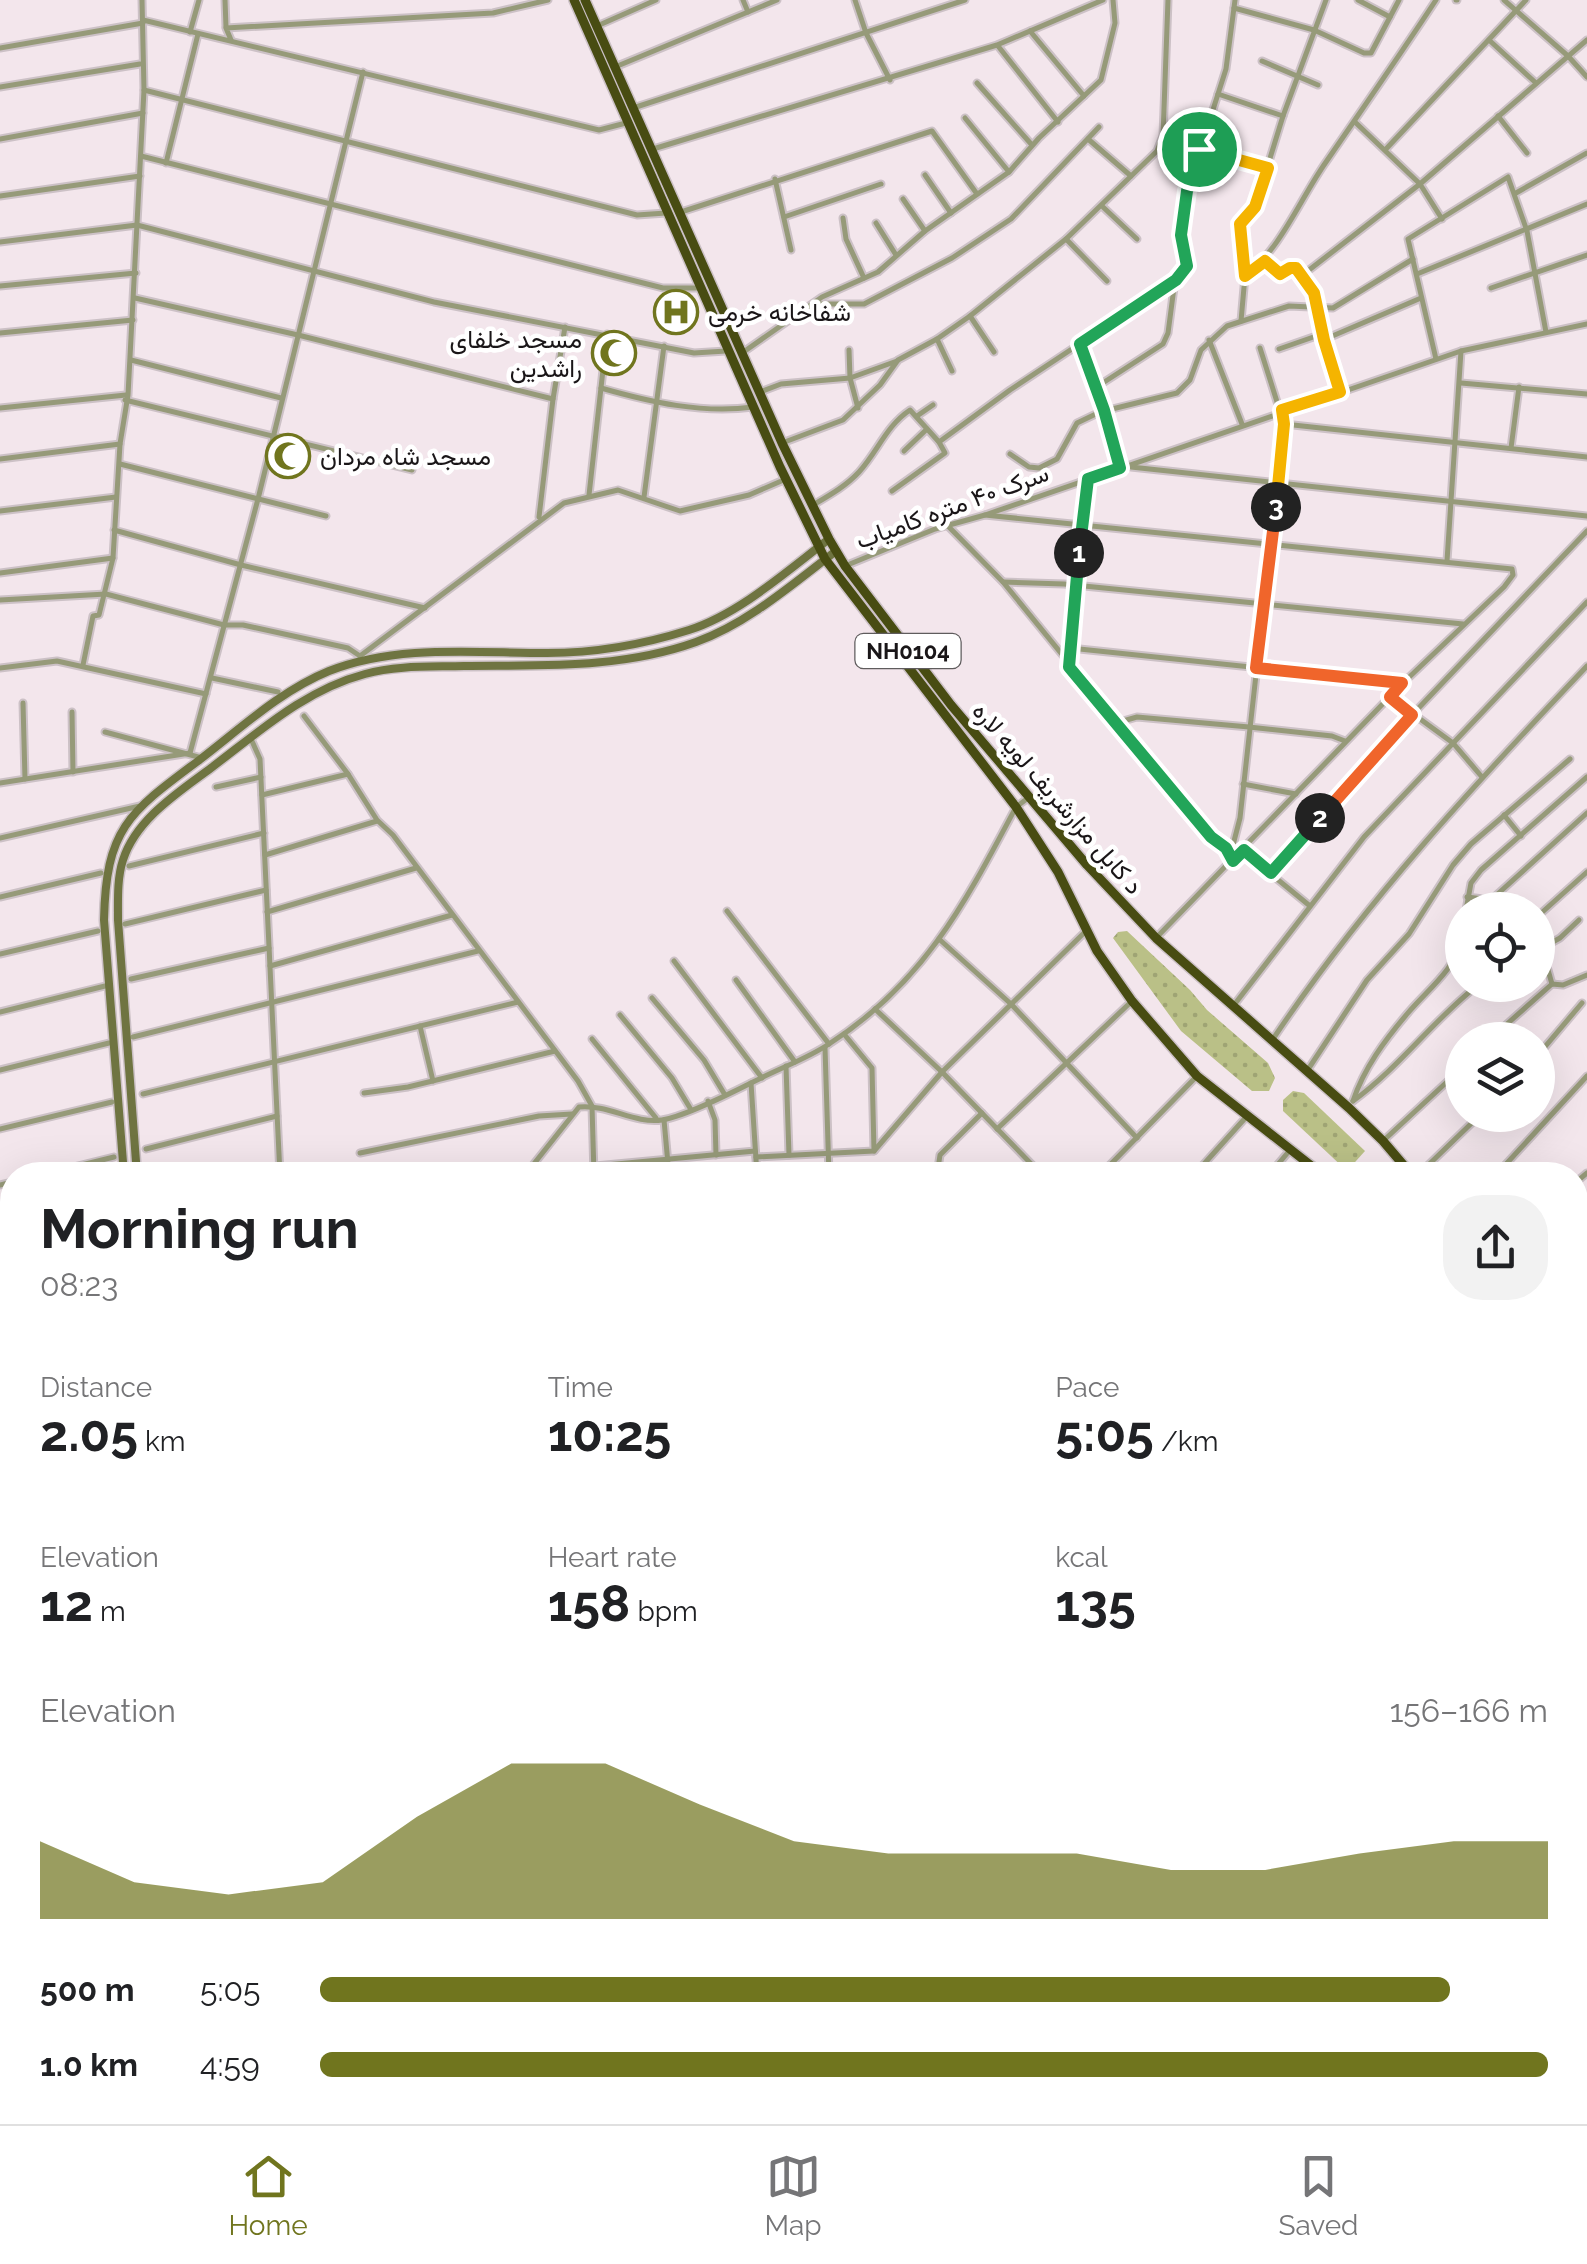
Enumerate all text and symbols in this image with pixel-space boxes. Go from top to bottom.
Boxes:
pin [1157,107,1242,192]
icon: arrive [1172,122,1227,177]
hospital icon: شفاخانه خرمی [653,289,699,335]
place label: شفاخانه خرمی [708,297,851,328]
place label: مسجد خلفای راشدین [450,324,582,384]
mosque icon: مسجد خلفای راشدین [591,330,637,376]
mosque icon: مسجد شاه مردان [265,433,311,479]
place label: مسجد شاه مردان [320,441,491,472]
street label: سرک ۴۰ متره کامیاب [851,457,1053,556]
pin: 3 [1251,482,1301,532]
text: 3 [1268,490,1284,523]
pin: 1 [1054,528,1104,578]
text: 1 [1072,536,1086,569]
road number: NH0104 [856,634,960,668]
street label: د کابل مزارشریف لویه لاره [966,696,1150,901]
pin: 2 [1295,793,1345,843]
text: 2 [1312,801,1328,834]
map controls [1445,892,1555,1132]
button: locate [1445,892,1555,1002]
button: layers [1445,1022,1555,1132]
button: share [1443,1195,1548,1300]
text: Morning run [40,1196,359,1261]
text: 08:23 [40,1266,118,1303]
text: Distance [40,1371,152,1404]
text: Time [548,1371,613,1404]
text: Pace [1055,1371,1120,1404]
text: 2.05 [40,1404,138,1463]
text: 10:25 [548,1404,671,1463]
text: 5:05 [1055,1404,1154,1463]
text: km [138,1425,186,1458]
text: /km [1154,1425,1218,1458]
text: Elevation [40,1541,159,1574]
text: Heart rate [548,1541,677,1574]
text: kcal [1055,1541,1108,1574]
text: 12 [40,1574,93,1633]
text: 158 [548,1574,630,1633]
text: 135 [1055,1574,1136,1633]
text: m [93,1595,126,1628]
text: bpm [630,1595,698,1628]
text: Elevation [40,1692,176,1729]
text: 156–166 m [1390,1692,1548,1729]
text: 500 m [40,1971,135,2008]
text: 5:05 [200,1971,260,2008]
text: 1.0 km [40,2046,138,2083]
text: 4:59 [200,2046,260,2083]
tab: Home [228,2149,308,2242]
tab: Map [765,2149,822,2242]
tab: Saved [1278,2149,1359,2242]

